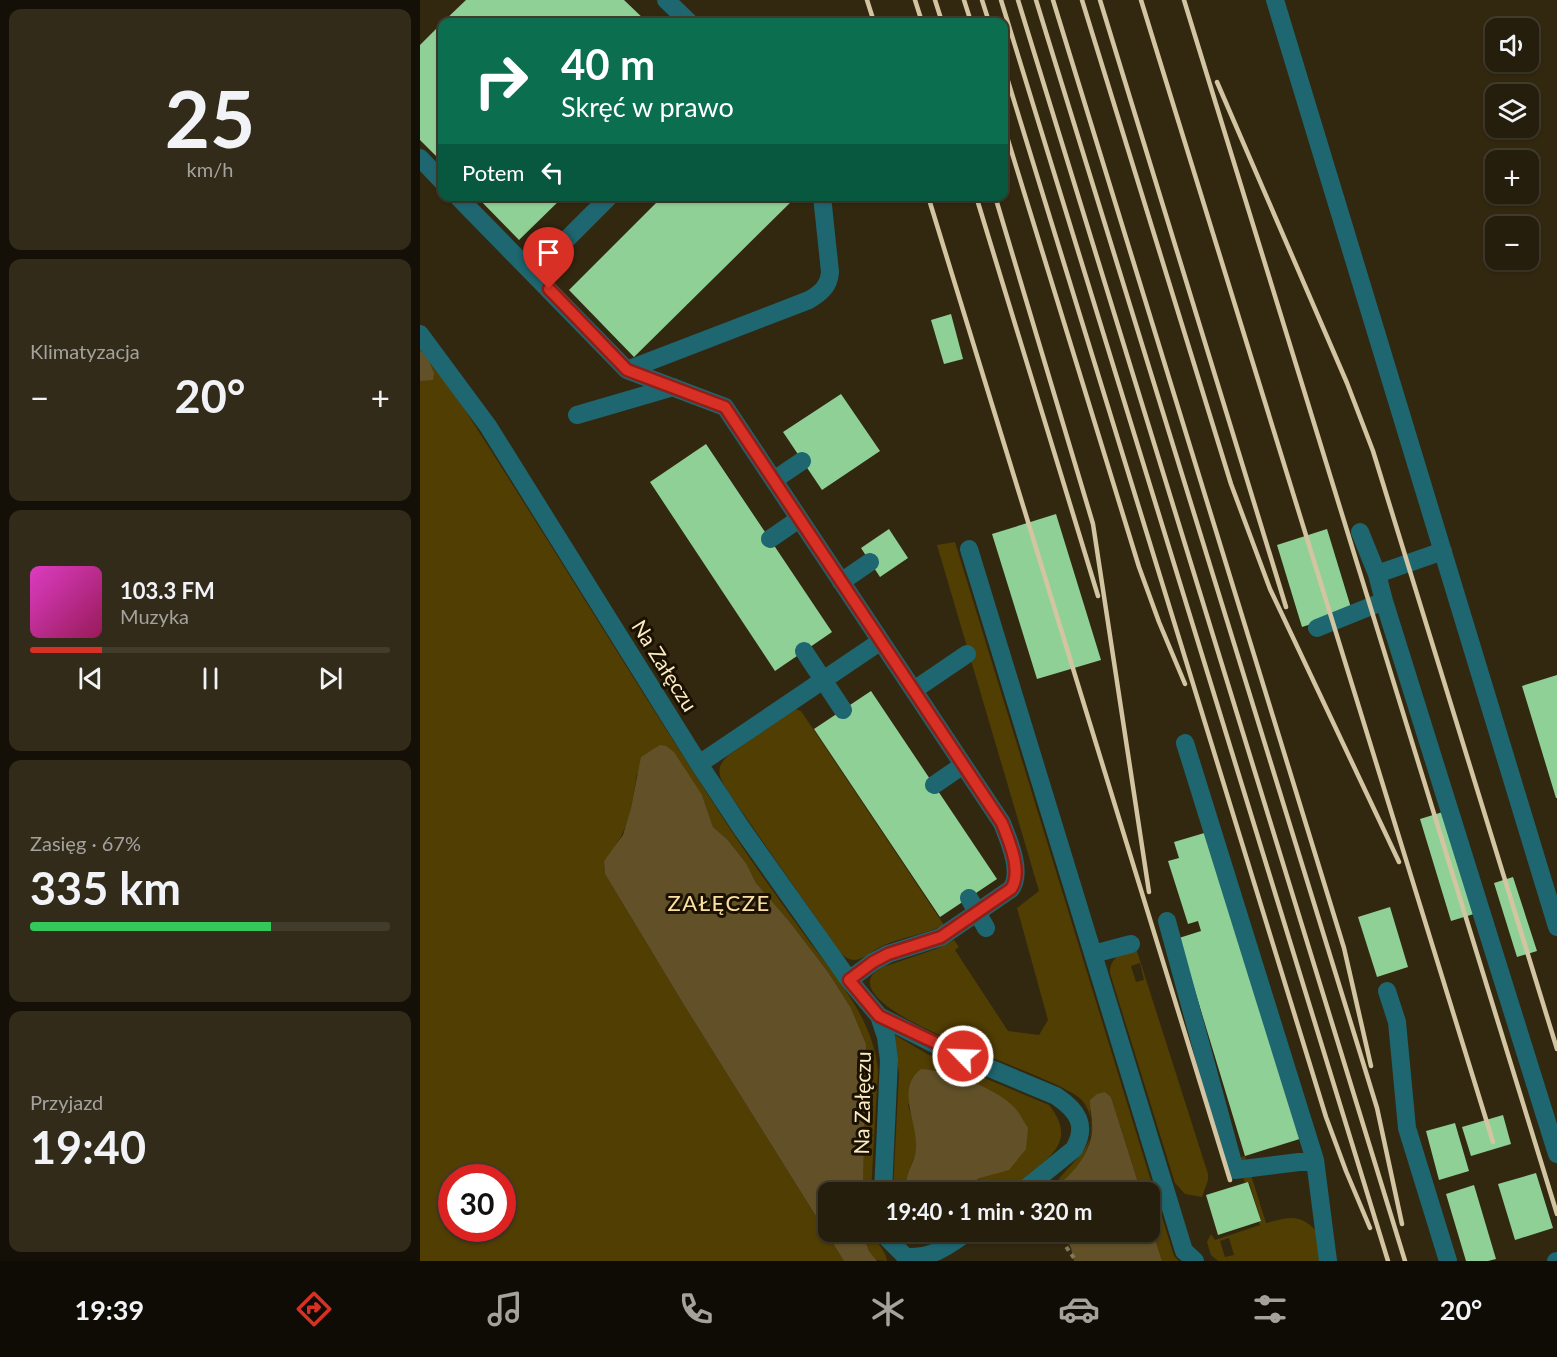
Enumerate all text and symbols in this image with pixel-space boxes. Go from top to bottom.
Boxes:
map controls [1485,18,1539,270]
button: sound [1485,18,1539,72]
text: 40 m [561,39,655,89]
icon: right [462,42,540,120]
text: 25 [165,71,255,165]
button: layers [1485,84,1539,138]
text: Skręć w prawo [561,90,734,123]
button: + [1485,150,1539,204]
icon: left [536,156,569,189]
text: km/h [187,157,233,181]
text: Potem [462,159,524,186]
button: − [1485,216,1539,270]
pin [523,227,574,289]
icon: arrive [532,236,565,269]
text: Klimatyzacja [30,339,140,363]
text: 20° [175,369,245,423]
text: − [30,377,49,417]
text: + [371,377,390,417]
text: 103.3 FM [120,577,215,604]
text: Muzyka [120,604,189,628]
street label: Na Załęczu [627,615,703,716]
icon: previous [74,662,107,695]
icon: pause [194,662,227,695]
icon: next [314,662,347,695]
text: Zasięg · 67% [30,831,141,855]
text: 335 km [30,861,181,915]
district label: ZAŁĘCZE [667,889,771,916]
position arrow [931,1024,995,1088]
street label: Na Załęczu [848,1051,875,1155]
text: Przyjazd [30,1090,103,1114]
text: 19:40 [30,1120,146,1174]
speed limit sign: 30 [438,1164,516,1242]
text: 19:40 · 1 min · 320 m [886,1198,1092,1225]
icon: directions [293,1288,335,1330]
icon: music [484,1288,526,1330]
icon: phone [675,1288,717,1330]
icon: climate [867,1288,909,1330]
icon: car [1058,1288,1100,1330]
icon: filters [1249,1288,1291,1330]
text: 19:39 [75,1293,144,1326]
text: 20° [1440,1293,1482,1326]

